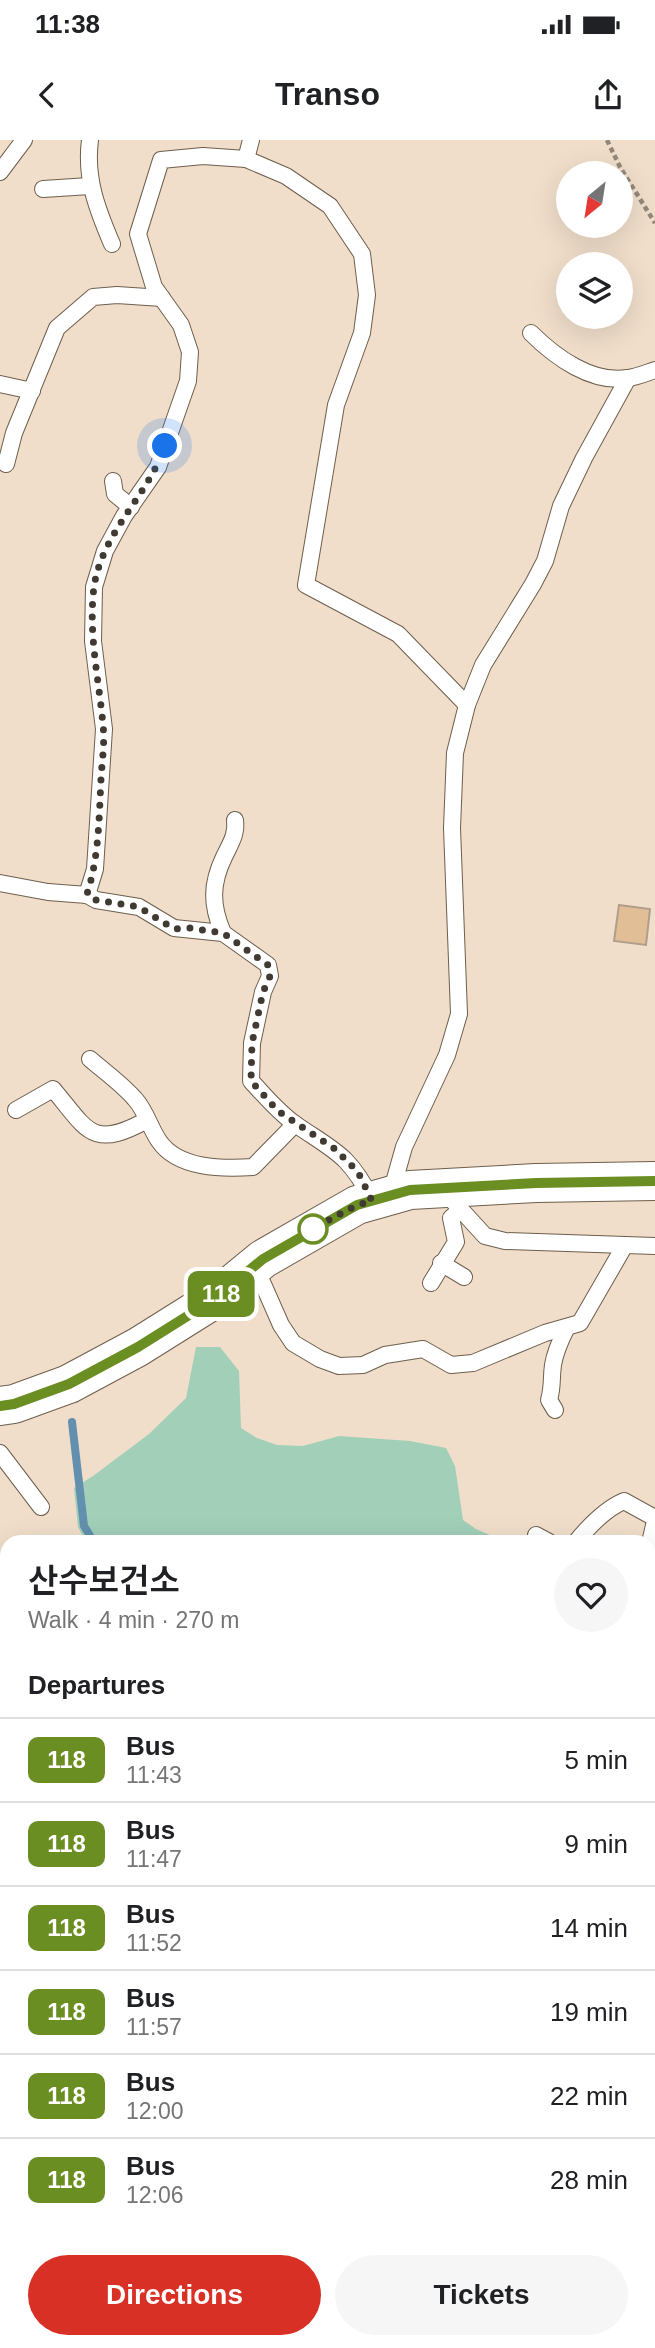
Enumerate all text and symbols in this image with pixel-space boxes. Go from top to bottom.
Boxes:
text: 11:38 [35,9,100,39]
icon: back [28,76,66,114]
text: Transo [275,76,380,112]
icon: share [589,76,627,114]
north arrow [556,161,634,238]
map controls [556,161,633,329]
button: layers [556,252,633,329]
your location [147,428,182,463]
unlabelled marker [298,1214,328,1244]
line badge: 118 [181,1271,261,1317]
text: 118 [202,1280,240,1307]
button: heart [554,1558,628,1632]
text: 산수보건소 [28,1562,180,1599]
text: Walk · 4 min · 270 m [28,1607,239,1633]
text: Departures [28,1670,165,1700]
text: Bus [126,1731,175,1761]
text: 5 min [564,1745,628,1775]
text: 118 [47,1746,86,1773]
text: 11:43 [126,1762,182,1788]
text: Bus [126,1815,175,1845]
text: 9 min [564,1829,628,1859]
text: 118 [47,1830,86,1857]
text: 11:47 [126,1846,182,1872]
text: Bus [126,1899,175,1929]
text: 14 min [550,1913,628,1943]
text: 118 [47,1914,86,1941]
text: 11:52 [126,1930,182,1956]
text: Bus [126,1983,175,2013]
text: 19 min [550,1997,628,2027]
text: 118 [47,1998,86,2025]
text: 11:57 [126,2014,182,2040]
text: Bus [126,2067,175,2097]
text: 22 min [550,2081,628,2111]
text: 118 [47,2082,86,2109]
text: 12:00 [126,2098,184,2124]
text: Bus [126,2151,175,2181]
text: 28 min [550,2165,628,2195]
text: 118 [47,2166,86,2193]
text: 12:06 [126,2182,184,2208]
button: Directions [28,2255,321,2335]
button: Tickets [335,2255,628,2335]

